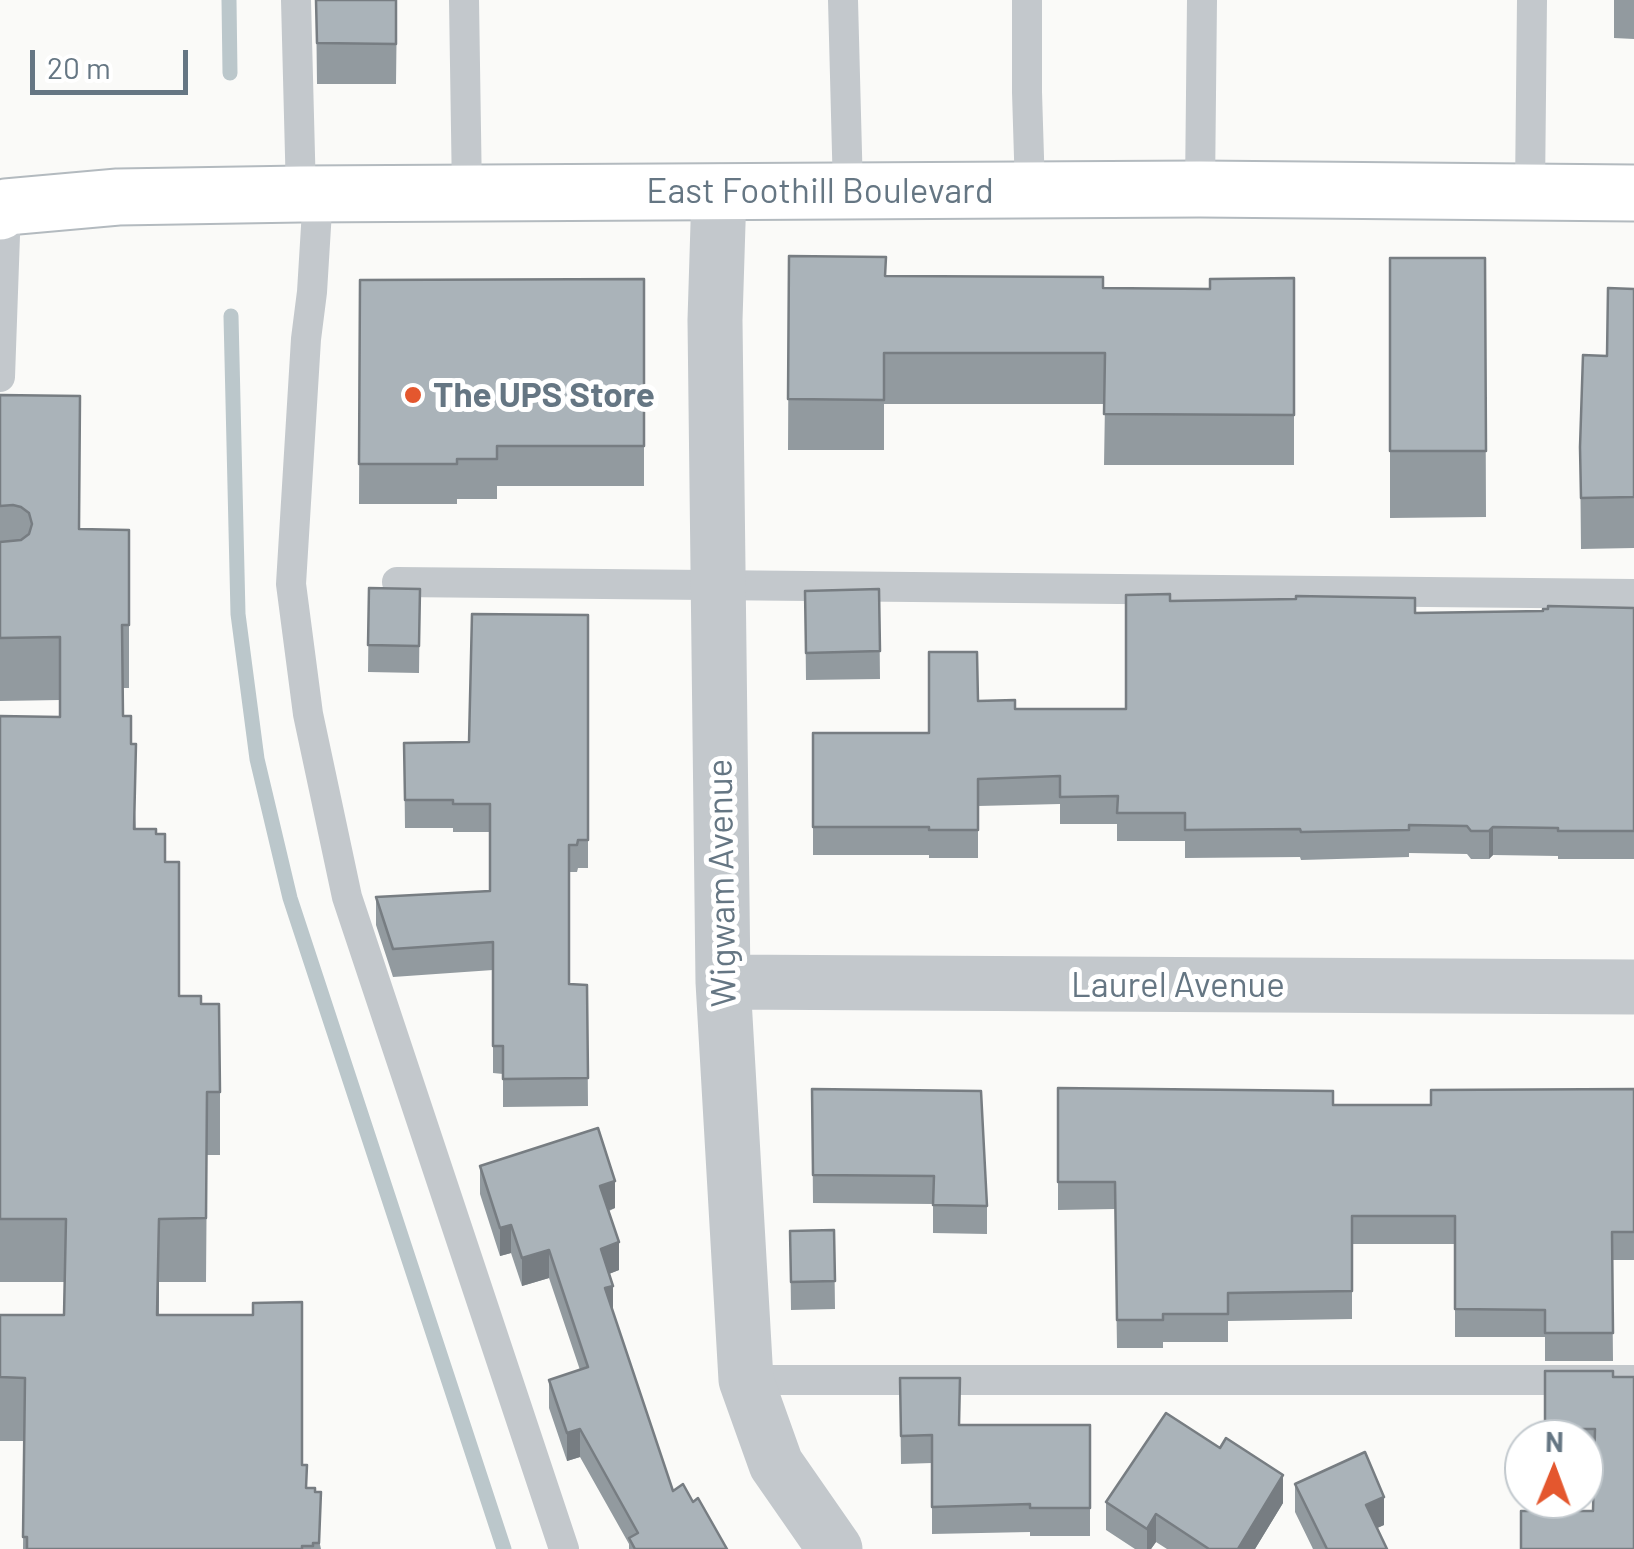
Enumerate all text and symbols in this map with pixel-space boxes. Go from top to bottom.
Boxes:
scale bar [35,30,192,92]
text: 20 m [47,49,111,85]
street label: East Foothill Boulevard [646,170,994,212]
place label: The UPS Store [433,374,655,416]
marker: The UPS Store [402,384,424,406]
street label: Wigwam Avenue [699,759,745,1007]
street label: Laurel Avenue [1071,964,1285,1006]
north arrow [1504,1419,1604,1519]
text: N [1545,1424,1564,1458]

